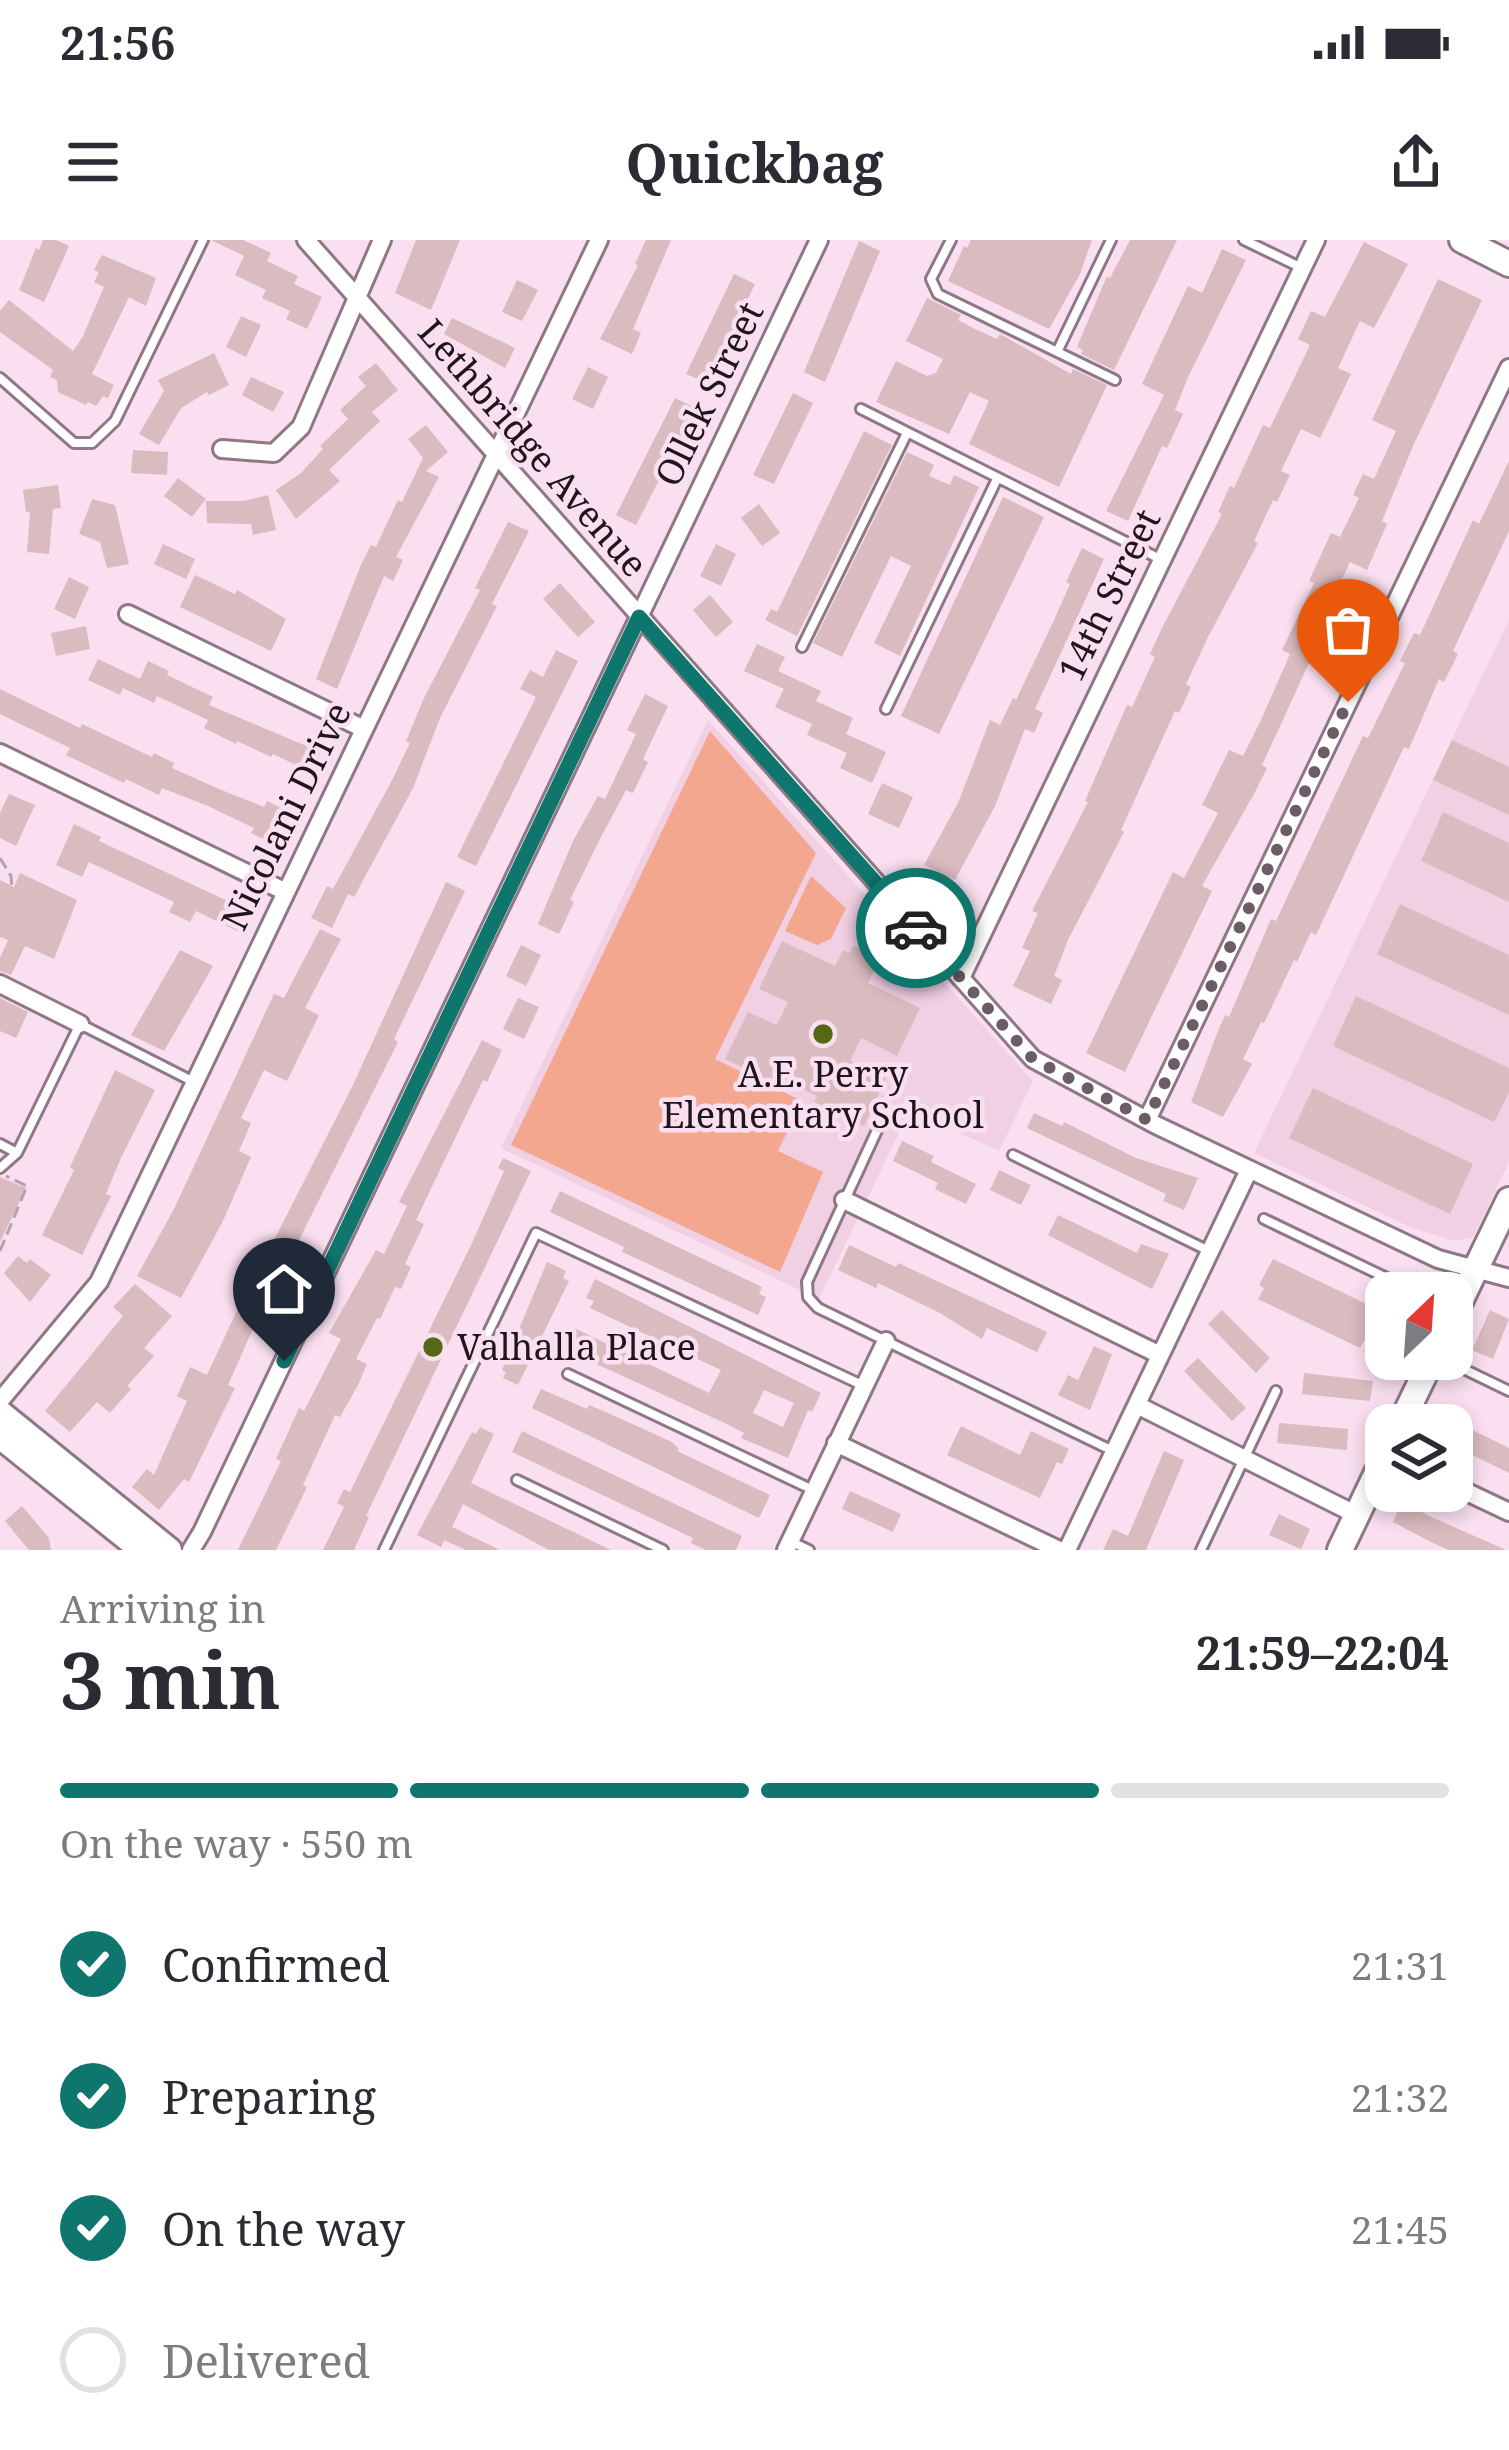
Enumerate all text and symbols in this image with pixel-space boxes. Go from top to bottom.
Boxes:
text: 21:56 [60,12,175,73]
text: Quickbag [625,125,884,199]
icon: menu [60,129,126,195]
icon: share [1383,129,1449,195]
street label: Ollek Street [643,294,774,494]
street label: Lethbridge Avenue [408,308,659,587]
street label: 14th Street [1046,501,1171,689]
pin [1297,579,1399,702]
icon: bag [1315,597,1381,663]
street label: Nicolani Drive [209,694,362,938]
courier [856,868,976,988]
icon: car [883,895,949,961]
marker: A.E. Perry Elementary School [810,1021,836,1047]
place label: A.E. Perry Elementary School [662,1049,984,1139]
pin [233,1238,335,1361]
icon: home [251,1256,317,1322]
north arrow [1365,1272,1473,1380]
map controls [1365,1272,1473,1512]
place label: Valhalla Place [457,1322,696,1371]
marker: Valhalla Place [420,1334,446,1360]
button: layers [1365,1404,1473,1512]
text: Arriving in [60,1581,266,1634]
text: 21:59–22:04 [1196,1622,1449,1683]
text: 3 min [60,1626,281,1732]
text: On the way · 550 m [60,1816,413,1869]
icon: check [60,1931,126,1997]
text: Confirmed [162,1934,390,1995]
text: 21:31 [1351,1938,1449,1991]
icon: check [60,2063,126,2129]
text: Preparing [162,2066,376,2127]
text: 21:32 [1351,2070,1449,2123]
icon: check [60,2195,126,2261]
text: On the way [162,2198,405,2259]
text: 21:45 [1351,2202,1449,2255]
text: Delivered [162,2330,370,2391]

